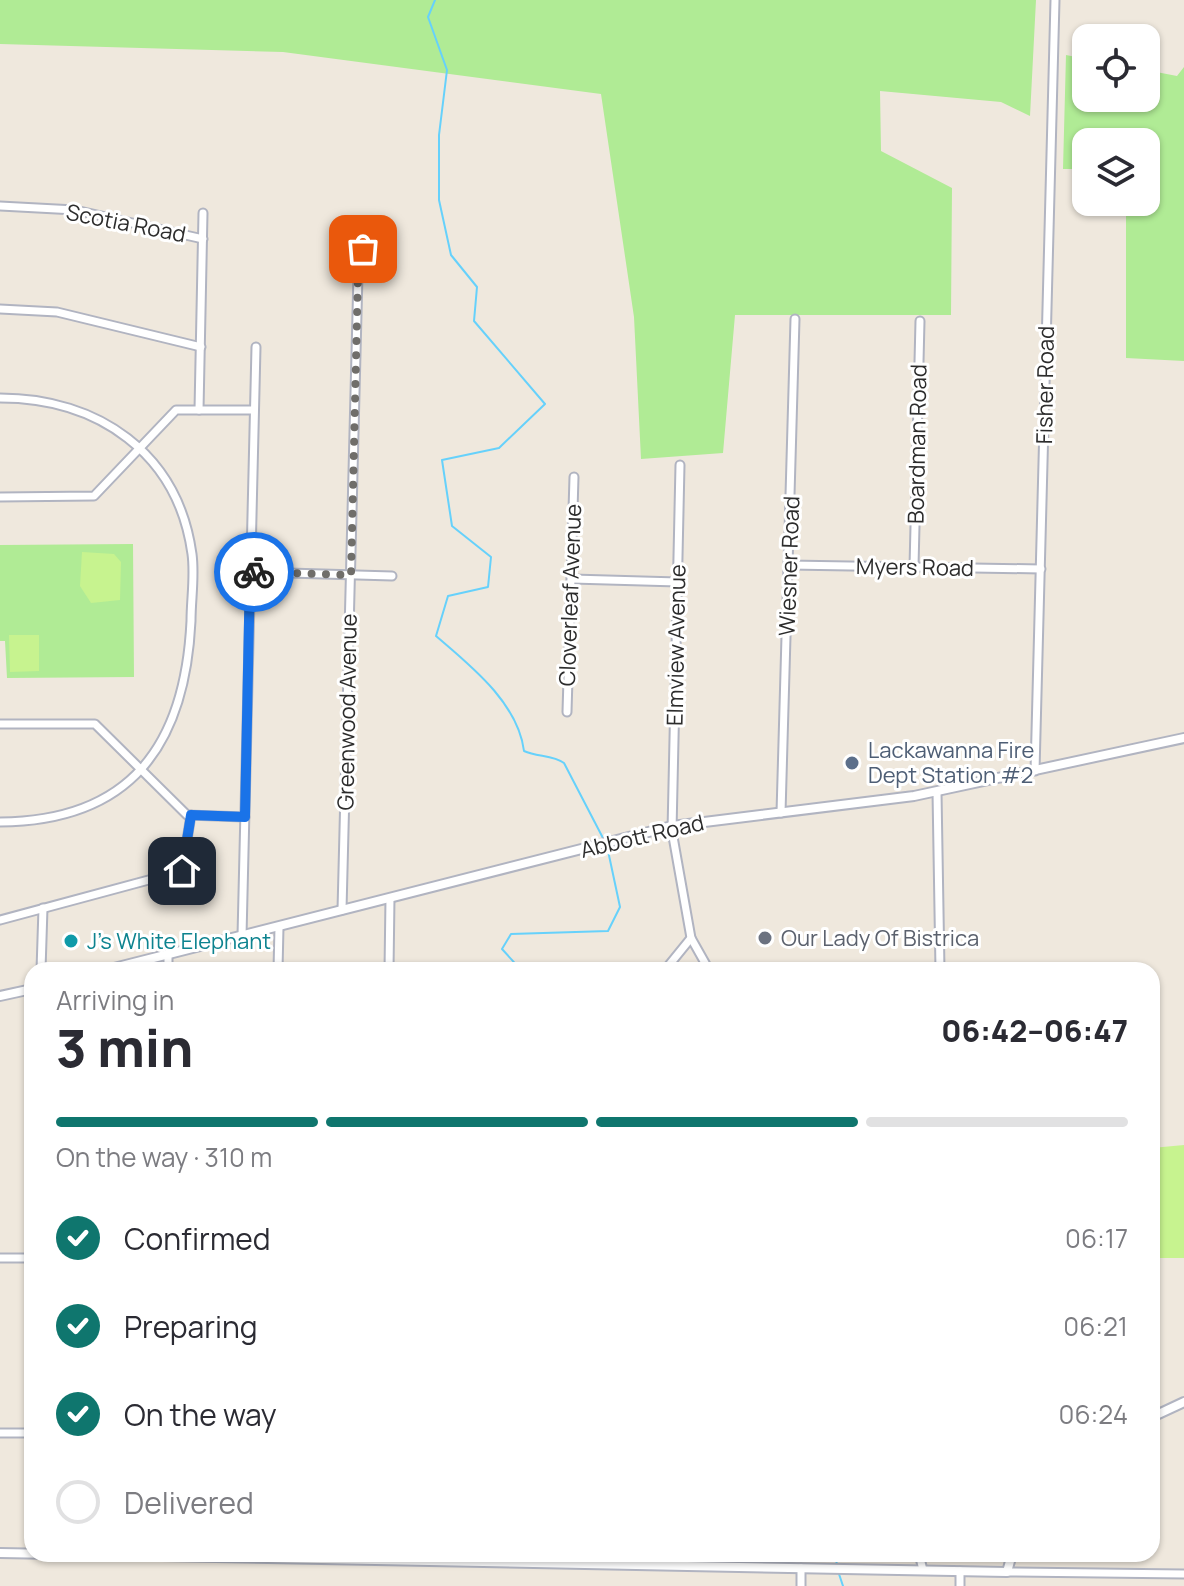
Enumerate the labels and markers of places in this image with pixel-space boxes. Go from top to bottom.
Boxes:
pin [329,215,397,283]
place label: Lackawanna Fire Dept Station #2 [868,735,1034,790]
marker: Lackawanna Fire Dept Station #2 [843,754,861,772]
pin [148,837,216,905]
place label: Our Lady Of Bistrica [781,923,979,953]
place label: J's White Elephant [87,926,271,956]
marker: Our Lady Of Bistrica [756,929,774,947]
marker: J's White Elephant [62,932,80,950]

